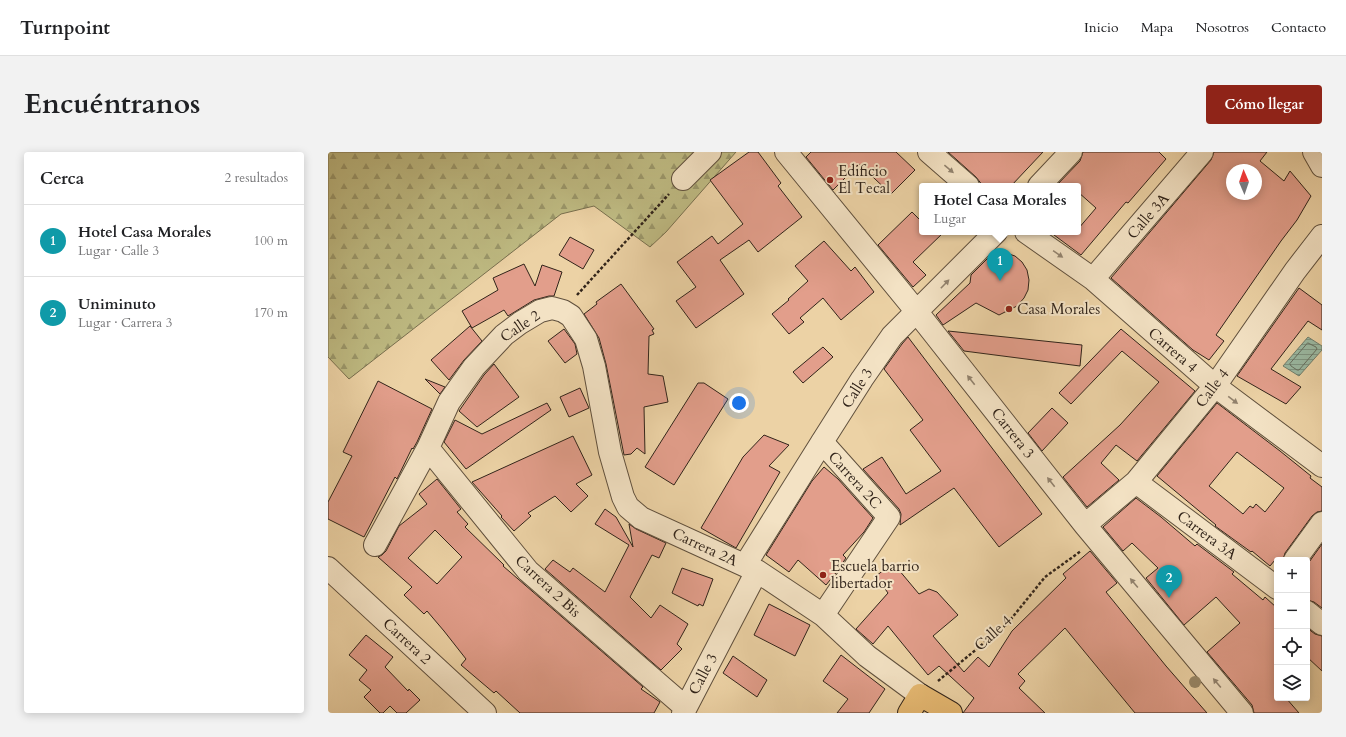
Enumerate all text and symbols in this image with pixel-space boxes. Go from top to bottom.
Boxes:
text: Turnpoint [20,15,110,41]
text: Inicio [1084,18,1119,37]
text: Mapa [1141,18,1173,37]
text: Nosotros [1195,18,1249,37]
text: Contacto [1271,18,1326,37]
text: Encuéntranos [24,85,200,123]
button: Cómo llegar [1206,85,1322,124]
place label: Edificio El Tecal [838,161,890,198]
one-way arrow [944,164,953,173]
north arrow [1226,164,1262,200]
text: Cerca [40,167,84,190]
text: 2 resultados [224,169,288,187]
marker: Edificio El Tecal [825,175,835,185]
popup [919,183,1081,235]
street label: Calle 3A [1122,189,1174,243]
text: Hotel Casa Morales [933,190,1067,210]
text: Lugar [933,210,966,228]
text: Hotel Casa Morales [78,222,211,242]
text: 1 [50,232,56,250]
text: 100 m [254,232,288,250]
text: Lugar · Calle 3 [78,242,159,260]
pin: 1 [987,248,1013,281]
one-way arrow [1052,250,1063,258]
one-way arrow [940,279,950,289]
text: Uniminuto [78,294,156,314]
place label: Casa Morales [1017,299,1100,319]
text: 2 [50,304,56,322]
text: 170 m [254,304,288,322]
marker: Casa Morales [1004,304,1014,314]
street label: Calle 2 [496,305,544,347]
text: Lugar · Carrera 3 [78,314,172,332]
street label: Carrera 4 [1144,323,1202,377]
street label: Calle 3 [837,364,877,412]
street label: Calle 4 [1191,364,1233,412]
one-way arrow [967,375,975,386]
your location [729,393,749,413]
one-way arrow [1228,396,1238,404]
street label: Carrera 3 [987,403,1039,463]
street label: Carrera 2C [824,447,886,513]
one-way arrow [1047,477,1056,488]
street label: Carrera 3A [1173,506,1241,564]
street label: Carrera 2A [669,523,741,571]
street label: Carrera 2 Bis [511,550,585,622]
place label: Escuela barrio libertador [831,556,919,593]
map controls [1274,557,1310,701]
button: + [1274,557,1310,593]
pin: 2 [1156,565,1182,598]
marker: Escuela barrio libertador [818,570,828,580]
one-way arrow [1129,578,1138,589]
button: − [1274,593,1310,629]
street label: Calle 4 [970,611,1016,655]
street label: Carrera 2 [378,613,436,669]
button: locate [1274,629,1310,665]
street label: Calle 3 [684,650,722,698]
button: layers [1274,665,1310,701]
one-way arrow [1212,678,1221,688]

